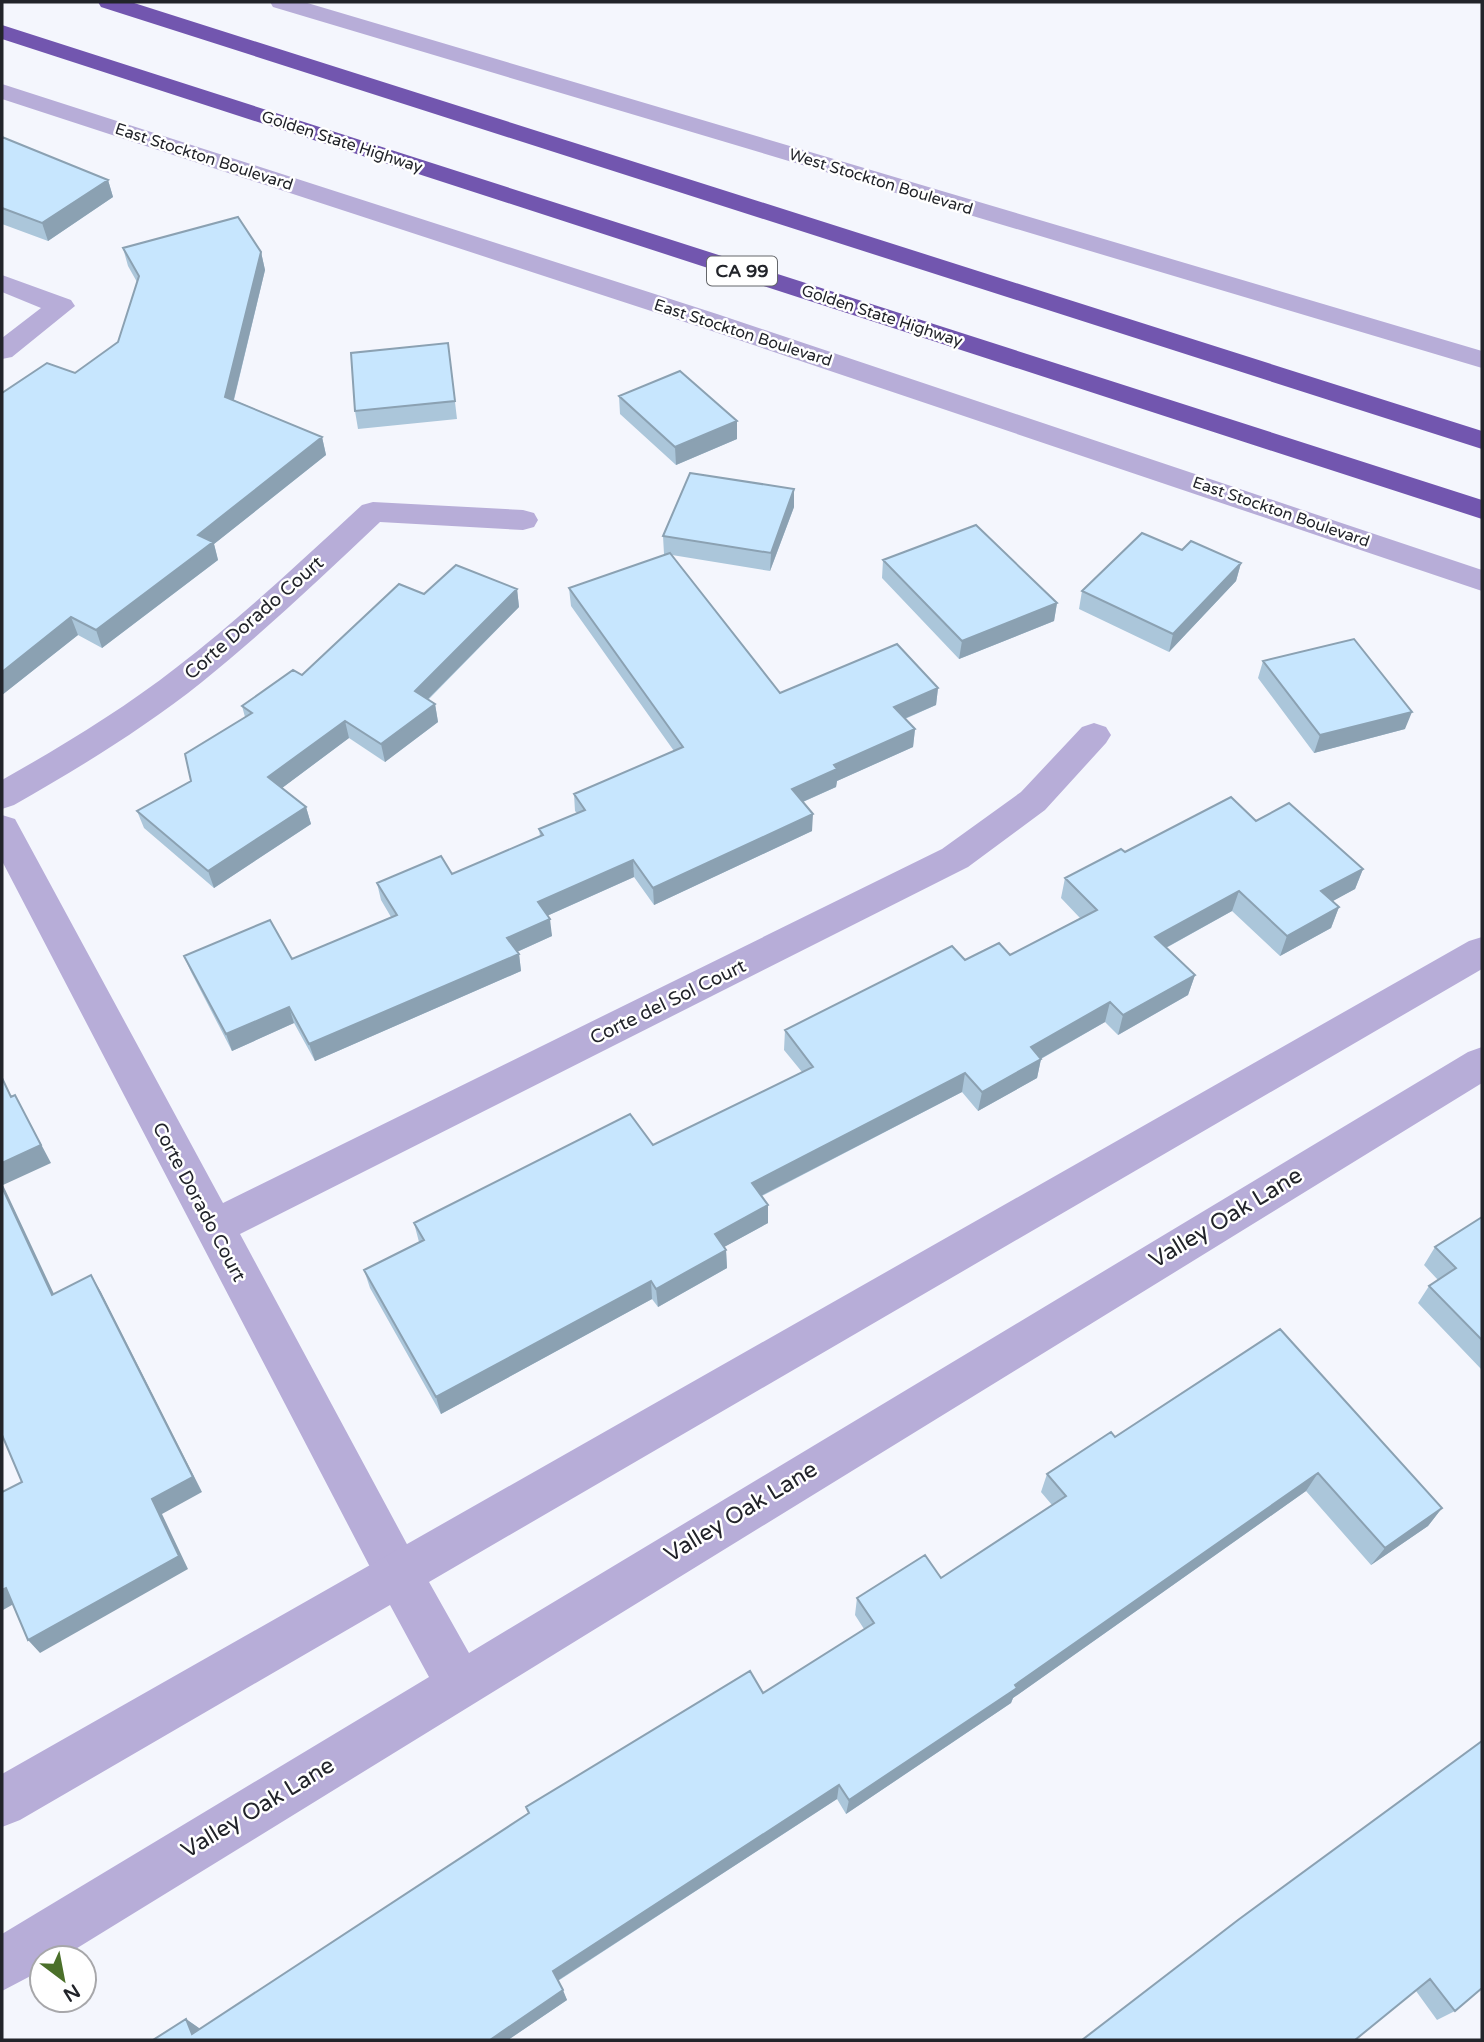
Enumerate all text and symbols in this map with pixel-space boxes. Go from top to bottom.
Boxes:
street label: Golden State Highway [259,107,425,178]
street label: East Stockton Boulevard [113,119,295,195]
street label: West Stockton Boulevard [787,144,975,220]
road number: CA 99 [707,256,777,286]
street label: Golden State Highway [799,281,965,352]
street label: East Stockton Boulevard [652,295,834,371]
street label: East Stockton Boulevard [1190,472,1372,552]
street label: Corte Dorado Court [180,552,328,684]
street label: Corte del Sol Court [587,955,749,1049]
street label: Corte Dorado Court [148,1119,250,1285]
street label: Valley Oak Lane [1144,1161,1308,1275]
street label: Valley Oak Lane [659,1455,823,1569]
street label: Valley Oak Lane [176,1751,340,1865]
north arrow [28,1944,98,2014]
text: N [59,1979,84,2006]

